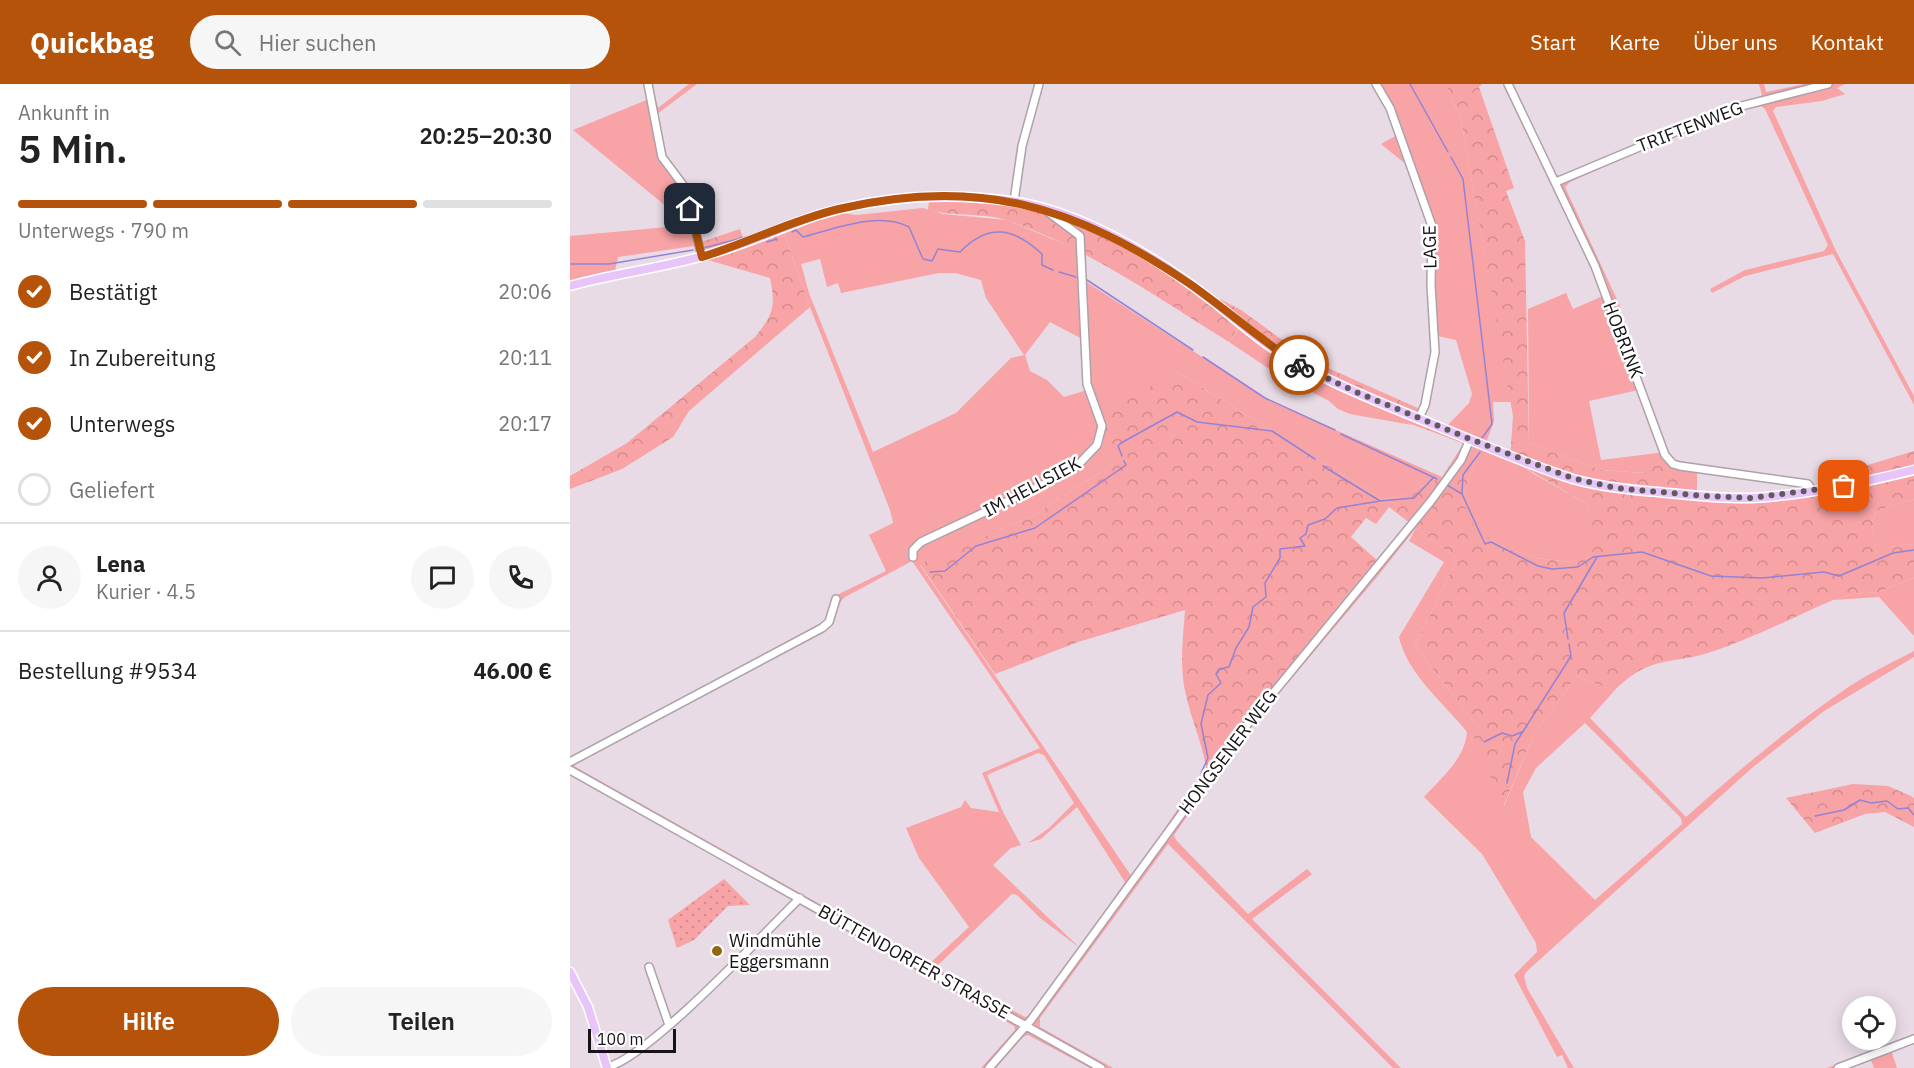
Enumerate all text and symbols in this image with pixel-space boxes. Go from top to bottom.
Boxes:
search box [190,15,610,69]
text: Quickbag [30,24,154,61]
icon: search [211,26,244,59]
text: Hier suchen [259,28,376,57]
text: Start [1530,28,1576,56]
text: Karte [1609,28,1660,56]
text: Über uns [1693,28,1778,56]
text: Kontakt [1811,28,1884,56]
street label: TRIFTENWEG [1634,96,1746,157]
text: Ankunft in [18,99,110,126]
text: 20:25–20:30 [419,121,552,150]
text: 5 Min. [18,123,128,174]
pin [664,183,715,234]
icon: home [673,192,706,225]
text: Unterwegs · 790 m [18,217,189,244]
street label: LAGE [1418,225,1441,269]
icon: check [18,275,51,308]
text: Bestätigt [69,277,158,306]
text: 20:06 [498,278,552,305]
street label: HOBRINK [1598,298,1649,382]
courier [1269,335,1329,395]
icon: check [18,341,51,374]
text: In Zubereitung [69,343,215,372]
text: 20:11 [498,344,552,371]
icon: bike [1283,349,1316,382]
icon: check [18,407,51,440]
text: Unterwegs [69,409,176,438]
text: 20:17 [498,410,552,437]
street label: IM HELLSIEK [979,451,1085,522]
pin [1818,460,1869,511]
icon: bag [1827,469,1860,502]
text: Geliefert [69,475,155,504]
button: person [18,546,81,609]
button: chat [411,546,474,609]
button: phone [489,546,552,609]
text: Lena [96,549,145,578]
text: Kurier · 4.5 [96,578,196,605]
text: Bestellung #9534 [18,656,197,685]
text: 46.00 € [473,656,552,685]
street label: HONGSENER WEG [1173,685,1282,818]
street label: BÜTTENDORFER STRASSE [814,899,1014,1024]
place label: Windmühle Eggersmann [729,929,829,973]
marker: Windmühle Eggersmann [710,944,724,958]
button: Hilfe [18,987,279,1056]
button: Teilen [291,987,552,1056]
map controls [1842,996,1896,1050]
button: locate [1842,996,1896,1050]
scale bar [588,1026,676,1054]
text: 100 m [597,1029,644,1049]

